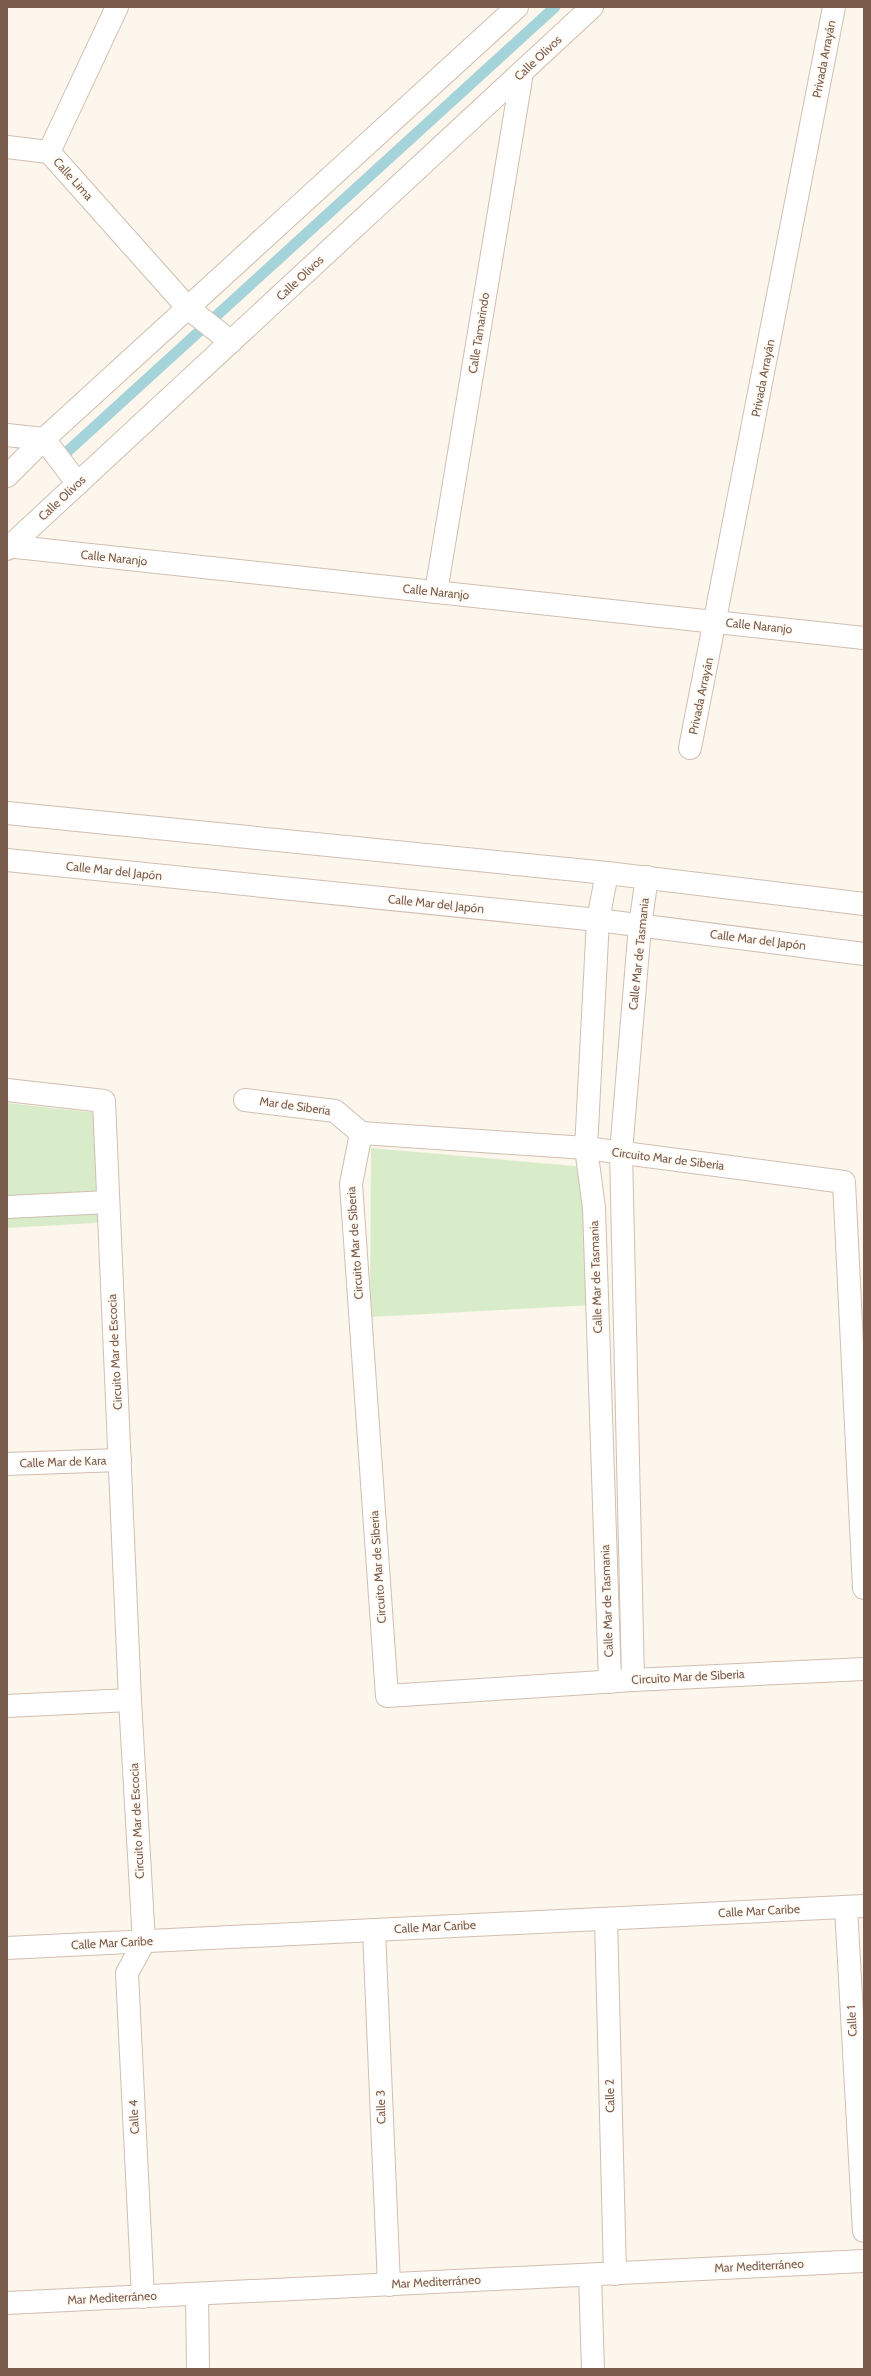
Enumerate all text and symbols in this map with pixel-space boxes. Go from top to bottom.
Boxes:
street label: Privada Arrayán [809,19,838,99]
street label: Calle Olivos [511,32,565,83]
street label: Calle Lima [50,154,97,203]
street label: Calle Olivos [273,252,327,303]
street label: Calle Tamarindo [465,291,492,374]
street label: Privada Arrayán [748,338,777,418]
street label: Calle Olivos [35,472,89,523]
street label: Calle Naranjo [80,547,149,569]
street label: Calle Naranjo [402,581,471,603]
street label: Calle Naranjo [725,615,794,637]
street label: Privada Arrayán [685,656,716,736]
street label: Calle Mar del Japón [65,858,163,883]
street label: Calle Mar del Japón [387,891,485,916]
street label: Calle Mar de Tasmania [625,897,652,1011]
street label: Calle Mar del Japón [709,926,807,953]
street label: Mar de Siberia [258,1093,332,1118]
street label: Circuito Mar de Siberia [611,1144,725,1173]
street label: Circuito Mar de Siberia [343,1186,366,1300]
street label: Calle Mar de Tasmania [586,1220,605,1334]
street label: Circuito Mar de Escocia [104,1293,125,1410]
street label: Calle Mar de Kara [19,1452,107,1471]
street label: Circuito Mar de Siberia [366,1510,389,1624]
street label: Calle Mar de Tasmania [597,1544,616,1658]
street label: Circuito Mar de Siberia [631,1666,745,1687]
street label: Circuito Mar de Escocia [126,1762,147,1879]
street label: Calle Mar Caribe [718,1901,800,1920]
street label: Calle Mar Caribe [394,1917,476,1936]
street label: Calle Mar Caribe [71,1933,153,1952]
street label: Calle 1 [843,2005,860,2037]
street label: Calle 2 [602,2079,617,2113]
street label: Calle 3 [372,2090,389,2124]
street label: Calle 4 [125,2099,142,2135]
street label: Mar Mediterráneo [714,2256,805,2275]
street label: Mar Mediterráneo [391,2272,482,2291]
street label: Mar Mediterráneo [67,2288,158,2307]

